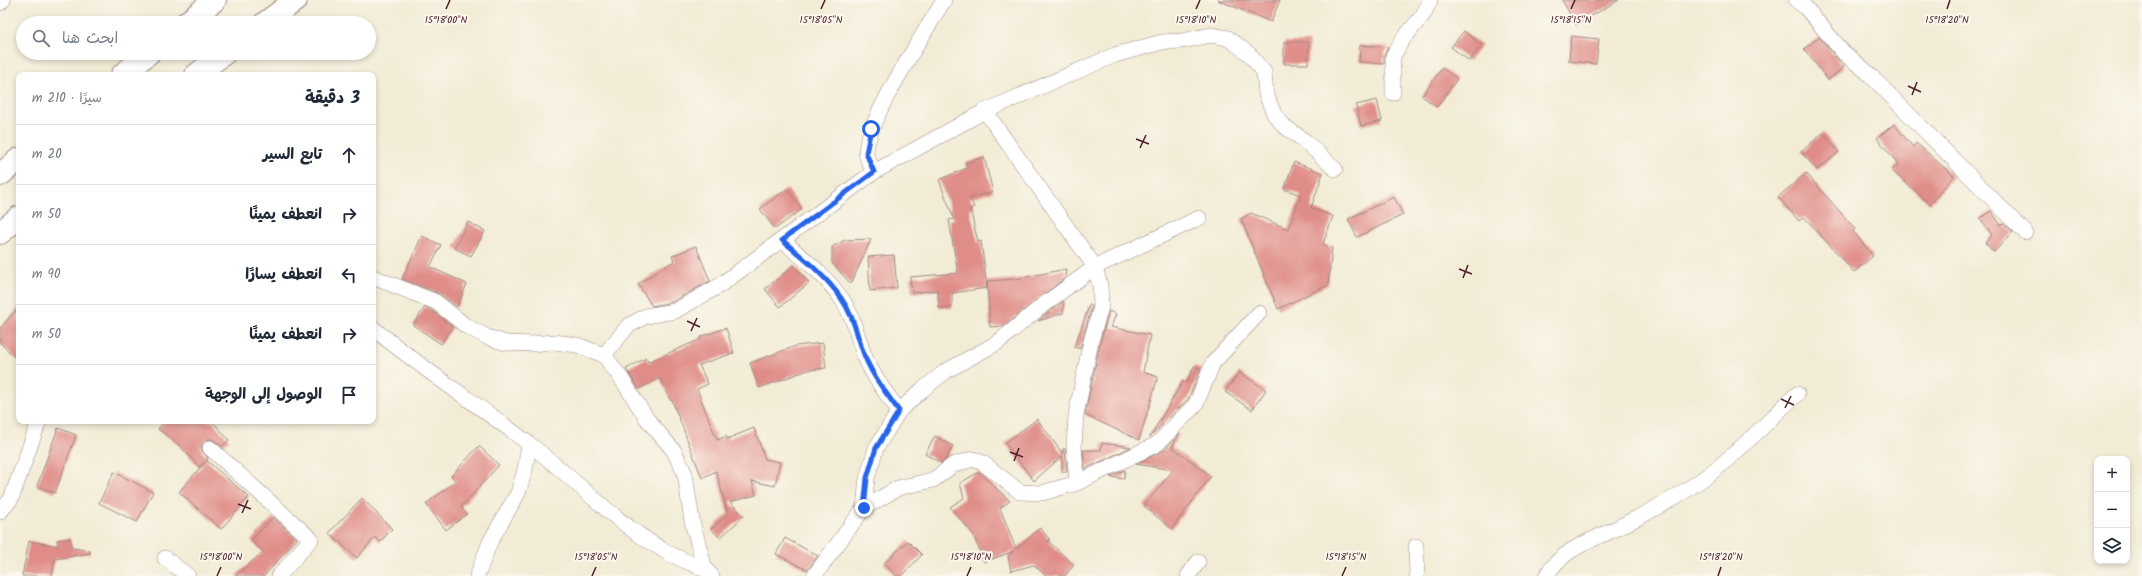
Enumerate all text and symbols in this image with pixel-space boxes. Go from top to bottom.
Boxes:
text: 15°18'00"N [425,12,468,28]
text: 15°18'05"N [800,12,843,28]
text: 15°18'10"N [1176,12,1217,28]
text: 15°18'15"N [1550,12,1592,28]
text: 15°18'20"N [1925,12,1969,28]
search box [16,16,376,60]
icon: search [30,27,52,49]
text: ابحث هنا [62,27,118,51]
text: 3 دقيقة [305,85,360,112]
text: سيرًا · 210 m [32,88,102,109]
route start [862,120,880,138]
text: تابع السير [263,143,322,167]
text: 20 m [32,144,62,165]
icon: ahead [338,144,360,166]
text: انعطف يمينًا [249,203,322,227]
text: 50 m [32,204,61,225]
icon: right [338,204,360,226]
text: انعطف يسارًا [245,263,322,287]
text: 90 m [32,264,60,285]
icon: left [338,264,360,286]
text: انعطف يمينًا [249,323,322,347]
text: 50 m [32,324,61,345]
icon: right [338,324,360,346]
text: الوصول إلى الوجهة [205,383,322,407]
icon: arrive [338,384,360,406]
map controls [2094,456,2130,564]
button: + [2094,456,2130,492]
button: − [2094,492,2130,528]
route end [855,499,873,517]
button: layers [2094,528,2130,564]
text: 15°18'00"N [200,549,243,565]
text: 15°18'05"N [575,549,618,565]
text: 15°18'10"N [951,549,992,565]
text: 15°18'15"N [1325,549,1367,565]
text: 15°18'20"N [1699,549,1743,565]

